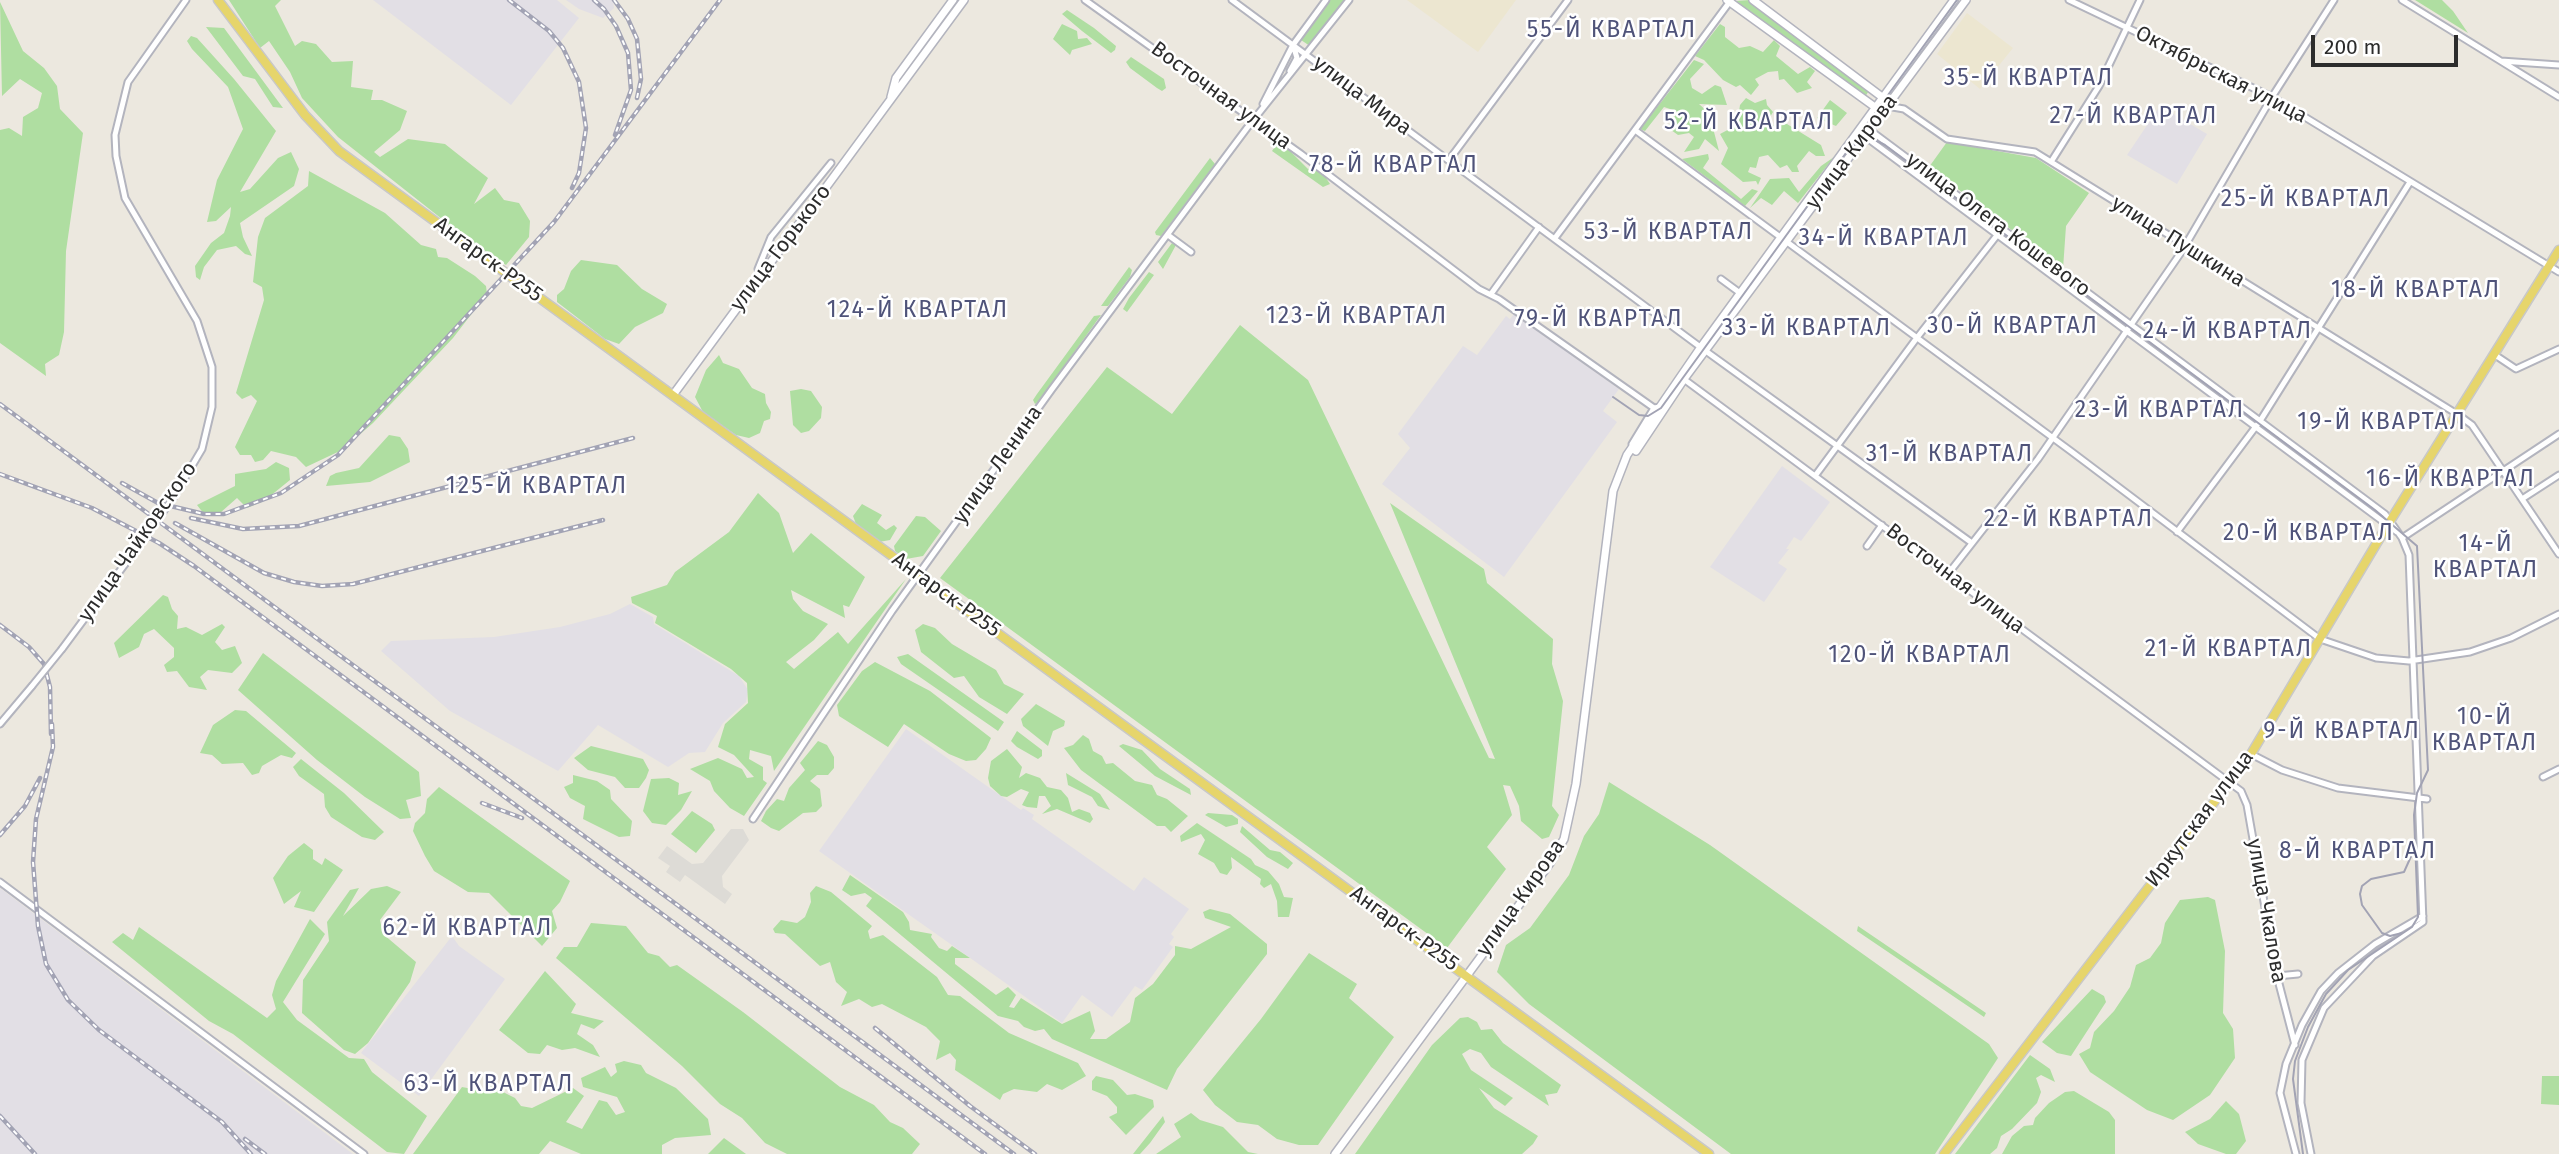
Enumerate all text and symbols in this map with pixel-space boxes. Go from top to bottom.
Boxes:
district label: 55-Й КВАРТАЛ [1528,17,1696,45]
street label: Октябрьская улица [2131,21,2311,129]
scale bar [2314,21,2461,65]
text: 200 m [2324,34,2381,60]
street label: Восточная улица [1146,37,1296,155]
street label: улица Мира [1308,51,1416,141]
district label: 35-Й КВАРТАЛ [1945,65,2113,93]
street label: улица Кирова [1801,90,1903,214]
district label: 27-Й КВАРТАЛ [2051,103,2217,131]
district label: 52-Й КВАРТАЛ [1665,109,1833,137]
street label: улица Олега Кошевого [1901,147,2095,303]
district label: 78-Й КВАРТАЛ [1311,152,1477,180]
street label: улица Горького [725,180,837,316]
district label: 25-Й КВАРТАЛ [2222,186,2390,214]
street label: улица Пушкина [2107,191,2249,293]
street label: Ангарск-Р255 [429,212,547,308]
district label: 53-Й КВАРТАЛ [1585,219,1753,247]
district label: 34-Й КВАРТАЛ [1800,225,1968,253]
district label: 18-Й КВАРТАЛ [2332,277,2500,305]
district label: 124-Й КВАРТАЛ [828,297,1008,325]
district label: 123-Й КВАРТАЛ [1268,303,1446,331]
district label: 79-Й КВАРТАЛ [1516,306,1682,334]
district label: 30-Й КВАРТАЛ [1929,313,2097,341]
district label: 33-Й КВАРТАЛ [1723,315,1891,343]
district label: 24-Й КВАРТАЛ [2144,318,2312,346]
district label: 23-Й КВАРТАЛ [2076,397,2244,425]
street label: улица Ленина [948,401,1048,529]
district label: 19-Й КВАРТАЛ [2299,409,2465,437]
district label: 31-Й КВАРТАЛ [1867,441,2033,469]
street label: улица Чайковского [73,457,203,627]
district label: 16-Й КВАРТАЛ [2368,466,2534,494]
district label: 125-Й КВАРТАЛ [447,473,627,501]
district label: 22-Й КВАРТАЛ [1985,506,2153,534]
street label: Восточная улица [1881,519,2029,639]
district label: 20-Й КВАРТАЛ [2225,520,2393,548]
district label: 14-Й КВАРТАЛ [2434,531,2538,585]
street label: Ангарск-Р255 [887,547,1005,643]
district label: 21-Й КВАРТАЛ [2146,636,2312,664]
district label: 120-Й КВАРТАЛ [1830,642,2010,670]
district label: 10-Й КВАРТАЛ [2433,704,2537,758]
district label: 9-Й КВАРТАЛ [2265,718,2419,746]
street label: Иркутская улица [2140,746,2260,892]
street label: улица Кирова [1471,835,1571,961]
street label: улица Чкалова [2241,837,2291,985]
district label: 8-Й КВАРТАЛ [2280,838,2436,866]
street label: Ангарск-Р255 [1345,881,1463,977]
district label: 62-Й КВАРТАЛ [384,915,552,943]
district label: 63-Й КВАРТАЛ [405,1071,573,1099]

